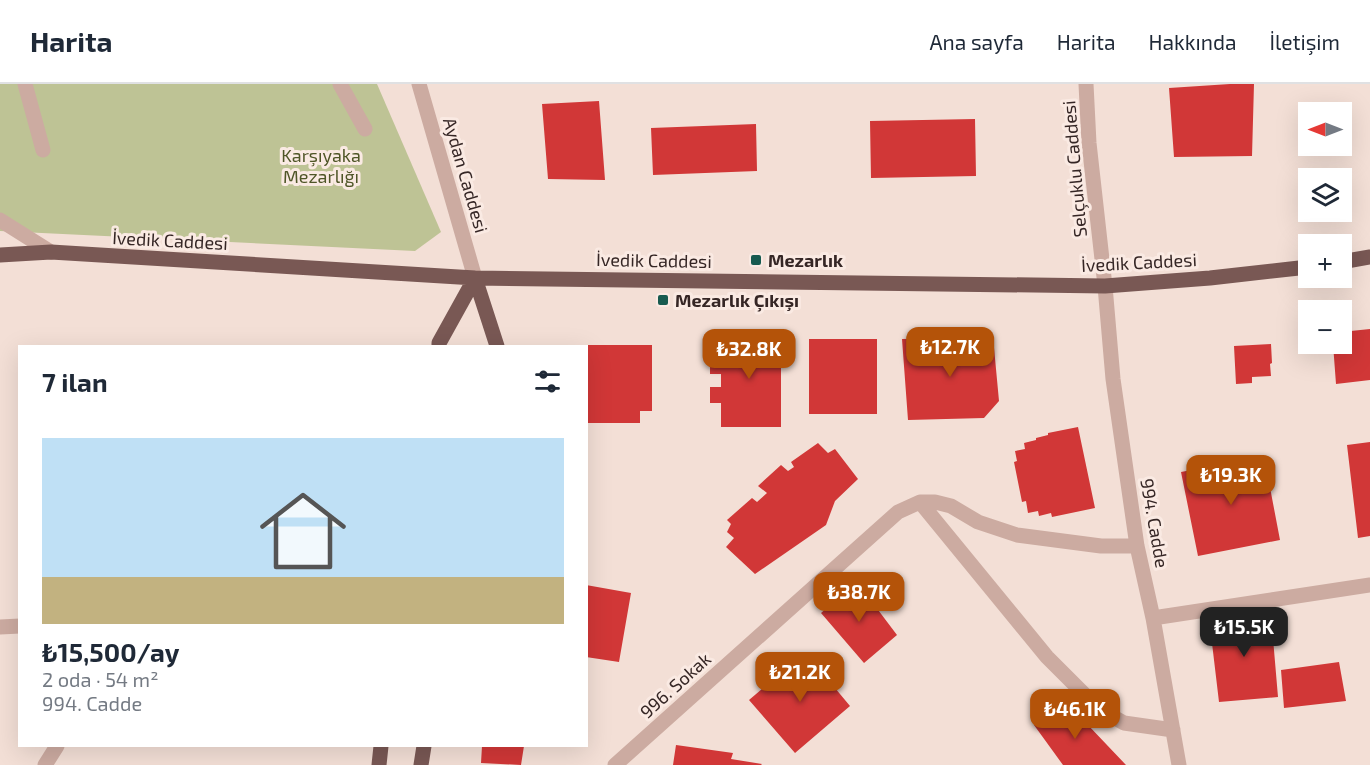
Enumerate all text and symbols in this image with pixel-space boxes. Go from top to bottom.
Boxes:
text: Harita [30,24,112,58]
text: Ana sayfa [929,29,1024,54]
text: Harita [1057,29,1116,54]
text: Hakkında [1149,29,1236,54]
text: İletişim [1269,29,1340,54]
street label: Selçuklu Caddesi [1057,100,1092,238]
north arrow [1298,102,1352,156]
map controls [1298,102,1352,354]
street label: Aydan Caddesi [439,115,493,235]
park label: Karşıyaka Mezarlığı [281,144,361,187]
button: layers [1298,168,1352,222]
street label: İvedik Caddesi [112,226,228,254]
button: + [1298,234,1352,288]
street label: İvedik Caddesi [596,248,712,272]
street label: İvedik Caddesi [1081,248,1197,276]
place label: Mezarlık [768,249,843,271]
marker: Mezarlık [749,253,763,267]
place label: Mezarlık Çıkışı [675,289,799,312]
marker: Mezarlık Çıkışı [656,293,670,307]
button: − [1298,300,1352,354]
pin: ₺12.7K [901,327,999,378]
pin: ₺32.8K [700,329,798,380]
text: ₺12.7K [920,334,980,358]
text: ₺32.8K [717,336,781,360]
icon: filters [531,365,564,398]
text: 7 ilan [42,366,108,397]
pin: ₺19.3K [1182,455,1280,506]
text: ₺19.3K [1200,462,1262,486]
icon: home [249,477,357,585]
street label: 994. Cadde [1136,477,1174,569]
pin: ₺38.7K [810,572,908,623]
text: ₺38.7K [827,579,891,603]
pin: ₺15.5K [1195,607,1293,658]
text: ₺15.5K [1214,614,1274,638]
text: ₺15,500/ay [42,636,179,667]
street label: 996. Sokak [635,648,715,722]
pin: ₺21.2K [751,652,849,703]
text: ₺21.2K [769,659,831,683]
text: 2 oda · 54 m² [42,667,158,691]
pin: ₺46.1K [1026,689,1124,740]
text: 994. Cadde [42,691,142,715]
text: ₺46.1K [1044,696,1106,720]

